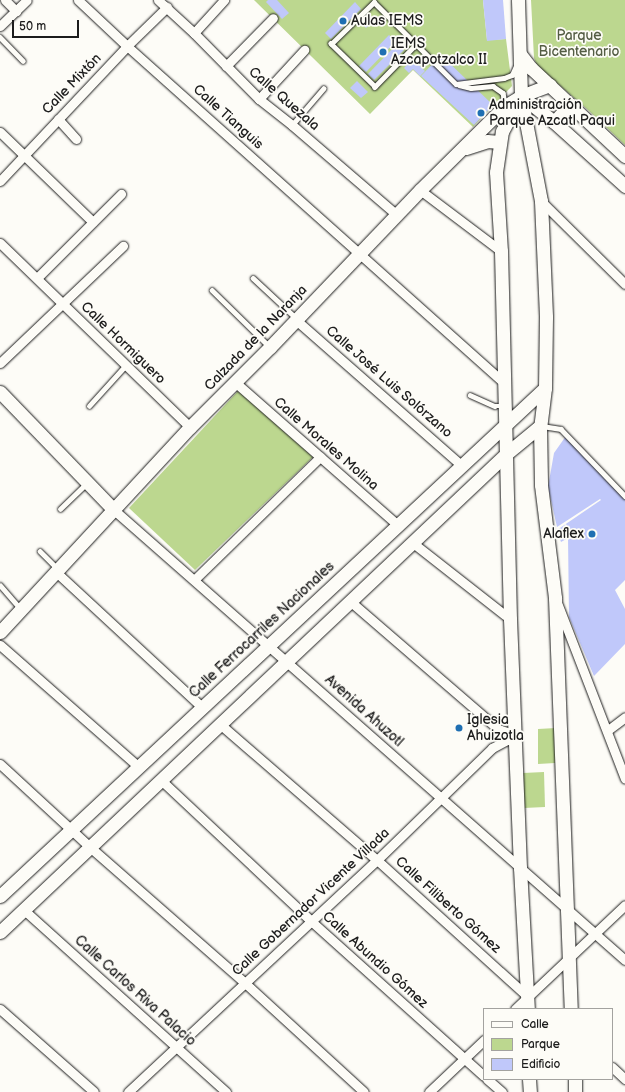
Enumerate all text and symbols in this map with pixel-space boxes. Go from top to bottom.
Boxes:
scale bar [14,12,81,38]
place label: Aulas IEMS [351,13,423,29]
marker: Aulas IEMS [338,16,348,26]
text: 50 m [19,19,46,34]
park label: Parque Bicentenario [539,28,619,60]
place label: IEMS Azcapotzalco II [391,36,487,68]
marker: IEMS Azcapotzalco II [378,47,388,57]
street label: Calle Mixtón [39,50,105,118]
street label: Calle Quezala [245,64,323,134]
street label: Calle Tianguis [189,81,267,153]
place label: Administración Parque Azcatl Paqui [489,97,615,130]
marker: Administración Parque Azcatl Paqui [476,108,486,118]
street label: Calzada de la Naranja [201,282,311,394]
street label: Calle Hormiguero [77,298,169,388]
street label: Calle José Luis Solórzano [322,322,456,442]
street label: Calle Morales Molina [270,394,382,494]
place label: Alaflex [543,526,584,542]
marker: Alaflex [587,529,597,539]
street label: Calle Ferrocarriles Nacionales [186,558,338,702]
street label: Avenida Ahuzotl [321,671,407,751]
place label: Iglesia Ahuizotla [467,712,524,744]
marker: Iglesia Ahuizotla [454,723,464,733]
street label: Calle Gobernador Vicente Villada [229,824,393,980]
street label: Calle Filiberto Gómez [392,853,504,957]
street label: Calle Abundio Gómez [319,908,431,1012]
street label: Calle Carlos Riva Palacio [71,932,199,1050]
legend [483,1008,613,1080]
text: Calle [521,1017,549,1032]
text: Parque [521,1037,560,1052]
text: Edificio [521,1057,560,1072]

